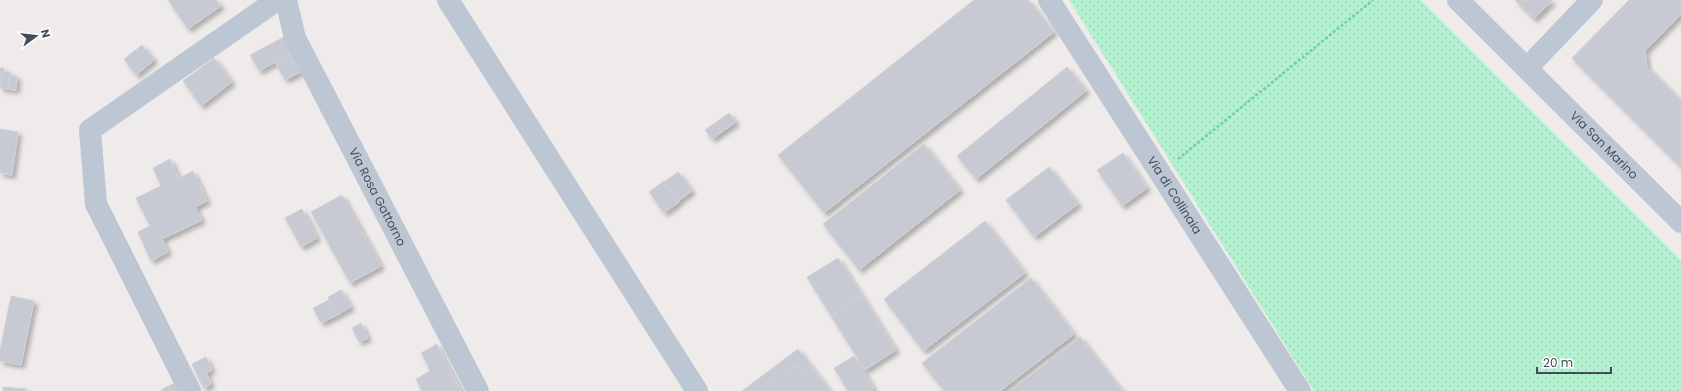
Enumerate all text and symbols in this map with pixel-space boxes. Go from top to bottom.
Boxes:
north arrow [16,16,56,56]
text: N [37,27,54,39]
street label: Via San Marino [1567,107,1642,183]
street label: Via Rosa Gattorno [345,144,411,249]
street label: Via di Collinaia [1143,153,1206,237]
scale bar [1537,349,1611,375]
text: 20 m [1543,354,1573,371]

